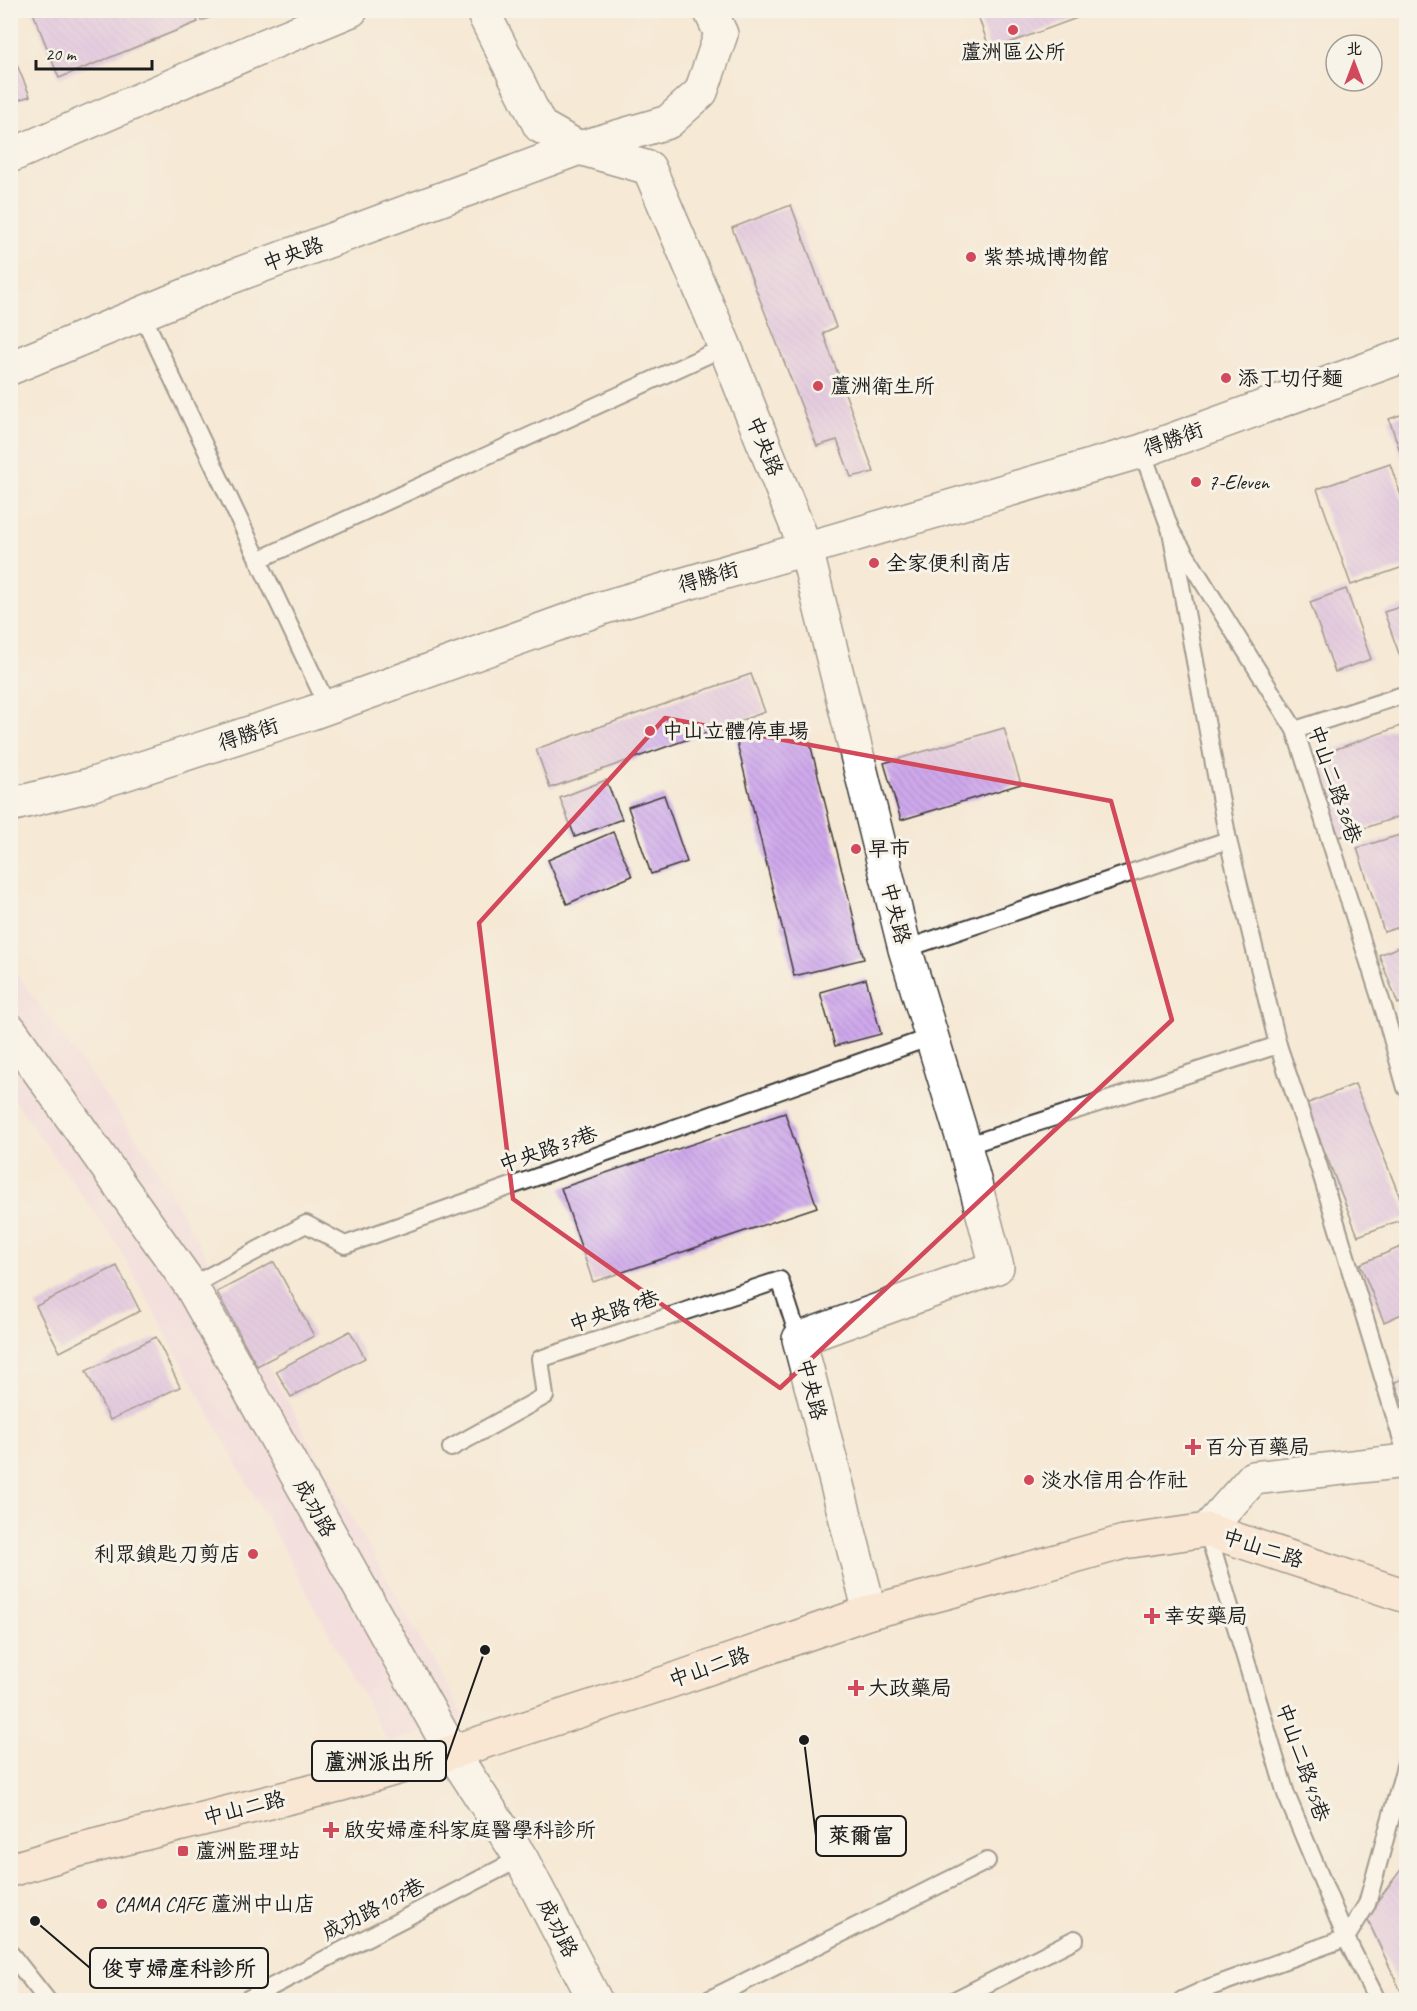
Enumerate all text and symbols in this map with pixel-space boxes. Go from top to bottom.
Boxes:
marker: 蘆洲區公所 [1006,23,1020,37]
scale bar [36,33,152,71]
north arrow [1324,33,1384,93]
place label: 蘆洲區公所 [961,39,1066,65]
text: 北 [1346,39,1362,59]
text: 20 m [45,43,78,65]
street label: 中央路 [259,231,327,277]
place label: 紫禁城博物館 [983,244,1109,270]
marker: 紫禁城博物館 [964,250,978,264]
place label: 添丁切仔麵 [1238,365,1343,391]
marker: 添丁切仔麵 [1219,371,1233,385]
place label: 蘆洲衛生所 [830,373,935,399]
marker: 蘆洲衛生所 [811,379,825,393]
street label: 中央路 [741,412,789,480]
street label: 得勝街 [1139,416,1207,462]
place label: 7-Eleven [1208,469,1271,495]
marker: 7-Eleven [1189,475,1203,489]
place label: 全家便利商店 [886,550,1012,576]
street label: 得勝街 [674,556,742,598]
marker: 全家便利商店 [867,556,881,570]
street label: 得勝街 [214,712,282,756]
place label: 中山立體停車場 [662,718,809,744]
street label: 中山二路36巷 [1303,721,1367,847]
marker: 中山立體停車場 [643,724,657,738]
place label: 早市 [868,836,910,862]
marker: 早市 [849,842,863,856]
street label: 中央路 [876,879,916,947]
street label: 中央路37巷 [495,1120,601,1178]
street label: 中央路9巷 [566,1284,662,1338]
street label: 中央路 [792,1355,832,1423]
place label: 百分百藥局 [1205,1434,1310,1460]
marker: 百分百藥局 [1186,1440,1200,1454]
place label: 淡水信用合作社 [1041,1467,1188,1493]
marker: 淡水信用合作社 [1022,1473,1036,1487]
street label: 成功路 [288,1474,342,1542]
street label: 中山二路 [1219,1523,1307,1573]
place label: 利眾鎖匙刀剪店 [94,1541,241,1567]
marker: 利眾鎖匙刀剪店 [246,1547,260,1561]
place label: 幸安藥局 [1164,1603,1248,1629]
marker: 幸安藥局 [1145,1609,1159,1623]
street label: 中山二路 [665,1641,753,1693]
place label: 大政藥局 [868,1675,952,1701]
marker: 大政藥局 [849,1681,863,1695]
street label: 中山二路45巷 [1271,1699,1335,1825]
callout: 蘆洲派出所 [312,1741,446,1781]
text: 蘆洲派出所 [324,1748,434,1776]
street label: 中山二路 [200,1785,288,1831]
callout: 萊爾富 [816,1816,906,1856]
place label: 啟安婦產科家庭醫學科診所 [344,1817,596,1843]
marker: 啟安婦產科家庭醫學科診所 [322,1821,340,1839]
text: 萊爾富 [828,1822,894,1850]
place label: 蘆洲監理站 [195,1838,300,1864]
marker: 蘆洲監理站 [176,1844,190,1858]
street label: 成功路107巷 [317,1872,429,1946]
place label: CAMA CAFE 蘆洲中山店 [114,1891,316,1917]
street label: 成功路 [532,1894,584,1962]
marker: CAMA CAFE 蘆洲中山店 [95,1897,109,1911]
callout: 俊亨婦產科診所 [90,1948,268,1988]
text: 俊亨婦產科診所 [102,1955,256,1983]

